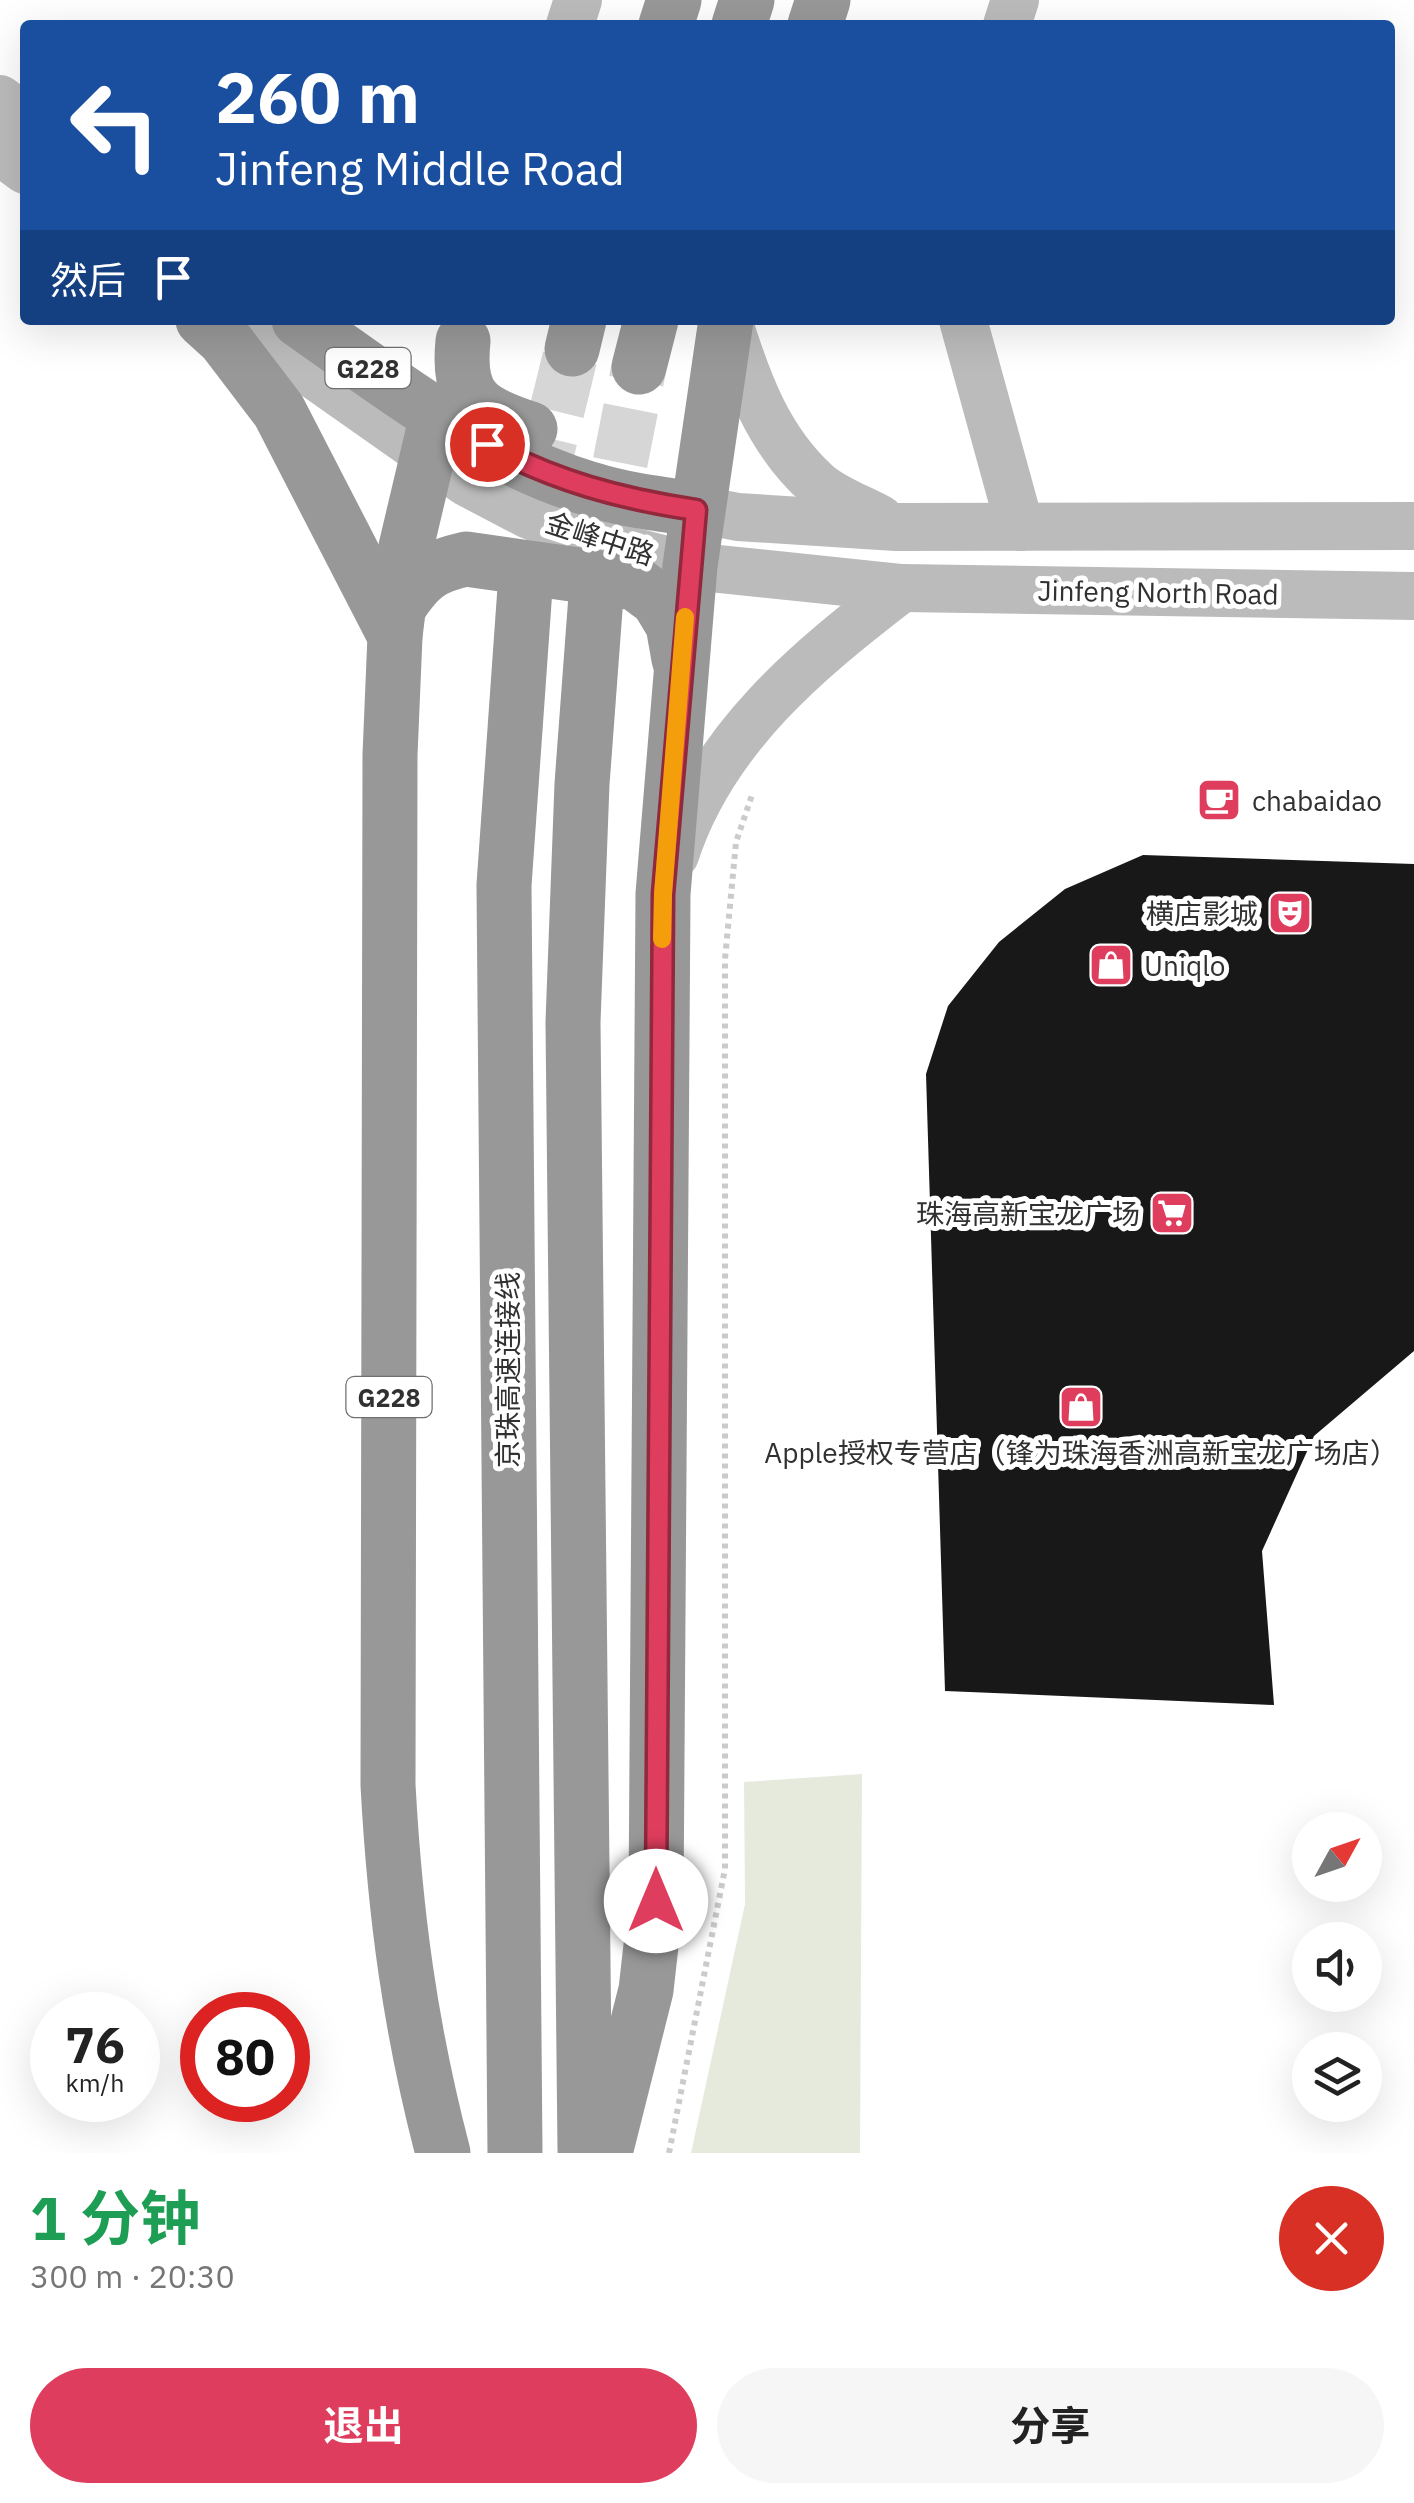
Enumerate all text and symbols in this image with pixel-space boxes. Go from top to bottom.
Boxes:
text: 260 m [215,51,420,142]
icon: left [50,60,180,190]
text: Jinfeng Middle Road [215,139,625,197]
icon: arrive [146,250,201,305]
text: 然后 [50,255,126,304]
road number: G228 [326,348,410,388]
pin [445,402,530,487]
icon: arrive [460,417,515,472]
street label: 金峰中路 [541,503,659,573]
street label: Jinfeng North Road [1037,571,1279,613]
cafe icon: chabaidao [1196,777,1242,823]
place label: chabaidao [1252,782,1382,819]
theatre icon: 横店影城 [1267,890,1313,936]
place label: 横店影城 [1146,895,1258,932]
shop icon: Uniqlo [1088,942,1134,988]
place label: Uniqlo [1144,947,1225,984]
supermarket icon: 珠海高新宝龙广场 [1149,1190,1195,1236]
place label: 珠海高新宝龙广场 [916,1195,1140,1232]
street label: 京珠高速连接线 [489,1272,526,1468]
road number: G228 [346,1377,432,1417]
shop icon: Apple授权专营店（锋为珠海香洲高新宝龙广场店） [1058,1384,1104,1430]
place label: Apple授权专营店（锋为珠海香洲高新宝龙广场店） [764,1434,1398,1471]
north arrow [1292,1812,1382,1902]
map controls [1292,1812,1382,2122]
position arrow [604,1849,708,1953]
button: sound [1292,1922,1382,2012]
speed limit sign: 80 [180,1992,310,2122]
text: 76 [65,2012,125,2077]
button: layers [1292,2032,1382,2122]
text: km/h [66,2066,124,2099]
text: 1 分钟 [30,2178,200,2257]
button: close [1279,2186,1384,2291]
text: 300 m · 20:30 [30,2255,235,2297]
button: 退出 [30,2368,697,2483]
button: 分享 [717,2368,1384,2483]

